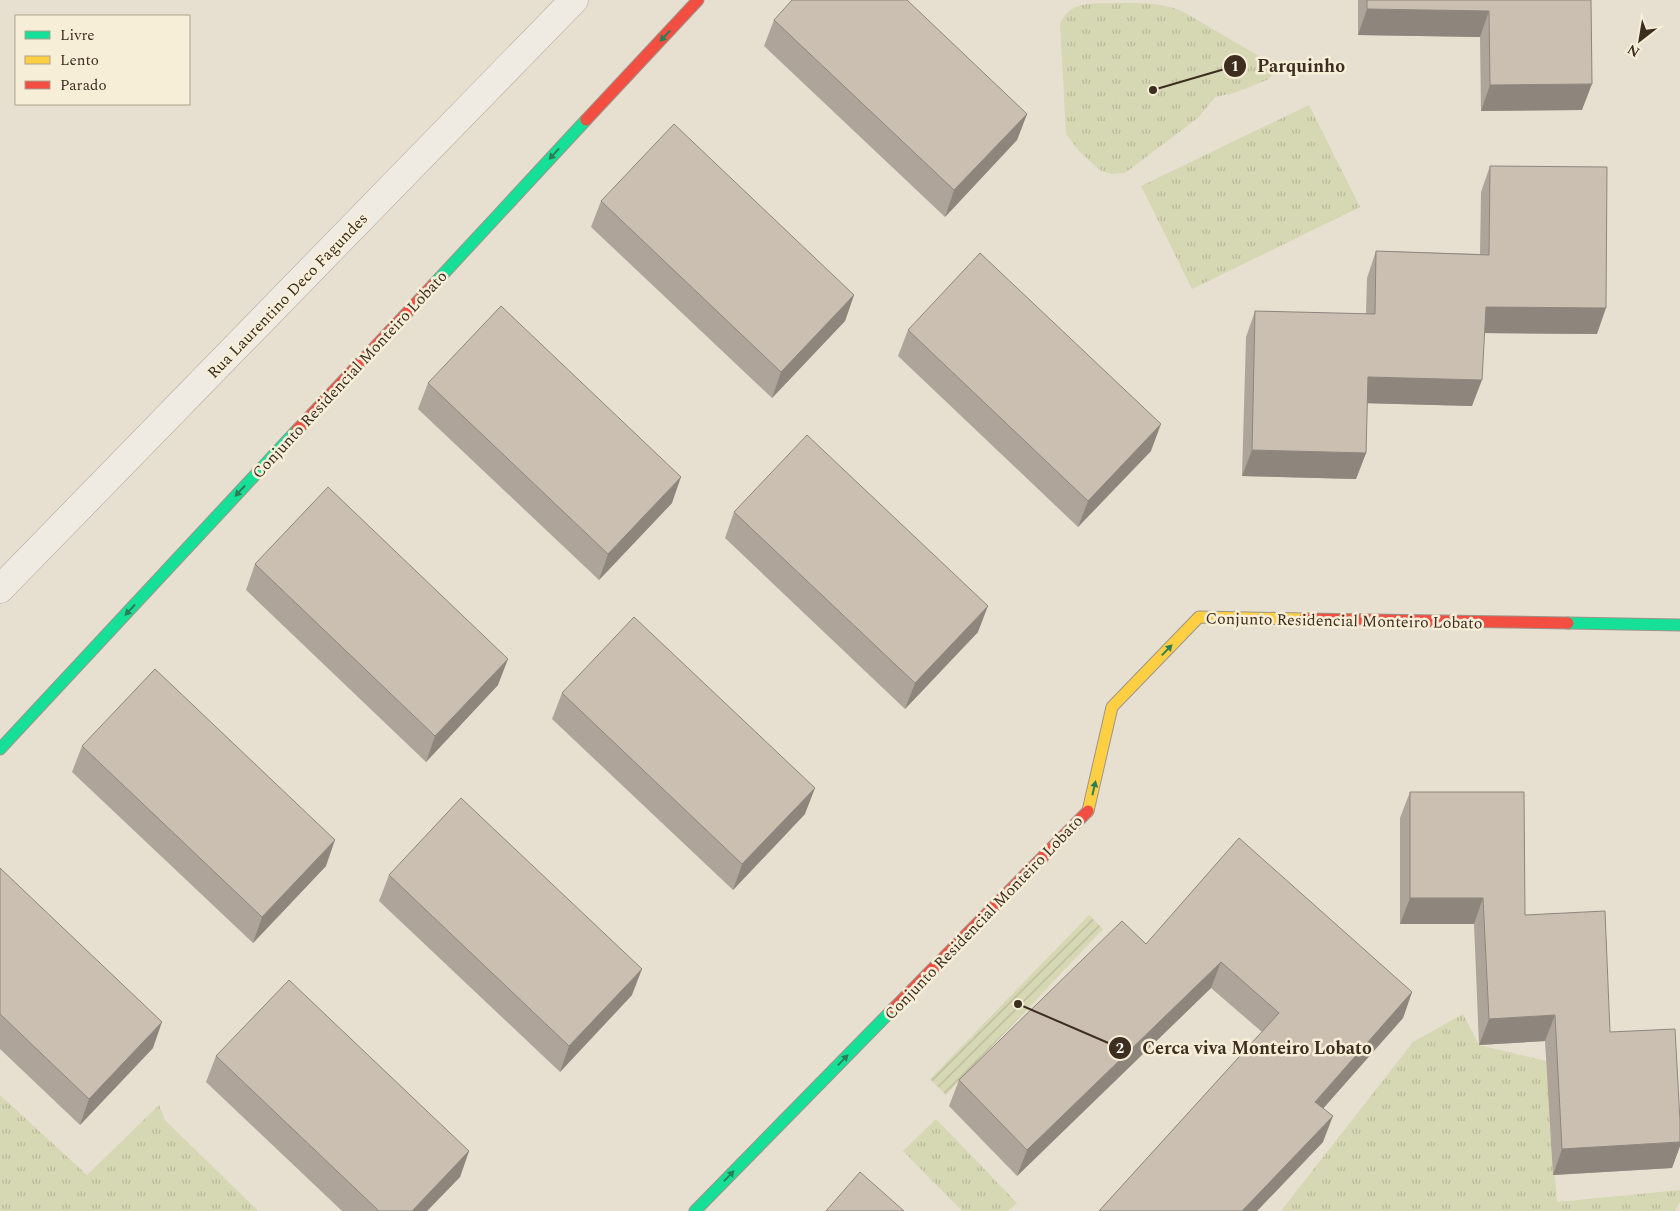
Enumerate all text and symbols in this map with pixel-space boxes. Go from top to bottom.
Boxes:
legend [15,15,190,105]
north arrow [1615,15,1665,65]
text: Livre [60,24,95,47]
one-way arrow [659,29,671,41]
text: N [1623,39,1644,63]
text: Lento [60,49,99,72]
callout: Parquinho [1222,49,1355,82]
text: Parquinho [1257,53,1345,80]
text: 1 [1231,55,1239,78]
text: Parado [60,74,107,97]
one-way arrow [548,148,560,160]
street label: Rua Laurentino Deco Fagundes [202,207,374,384]
street label: Conjunto Residencial Monteiro Lobato [246,265,453,484]
one-way arrow [234,484,246,496]
one-way arrow [124,603,136,615]
street label: Conjunto Residencial Monteiro Lobato [1205,607,1483,635]
one-way arrow [1161,644,1173,656]
one-way arrow [1090,781,1098,796]
street label: Conjunto Residencial Monteiro Lobato [879,810,1089,1026]
callout: Cerca viva Monteiro Lobato [1107,1031,1382,1064]
text: Cerca viva Monteiro Lobato [1142,1035,1372,1062]
text: 2 [1116,1037,1124,1060]
one-way arrow [837,1054,849,1066]
one-way arrow [723,1170,735,1182]

